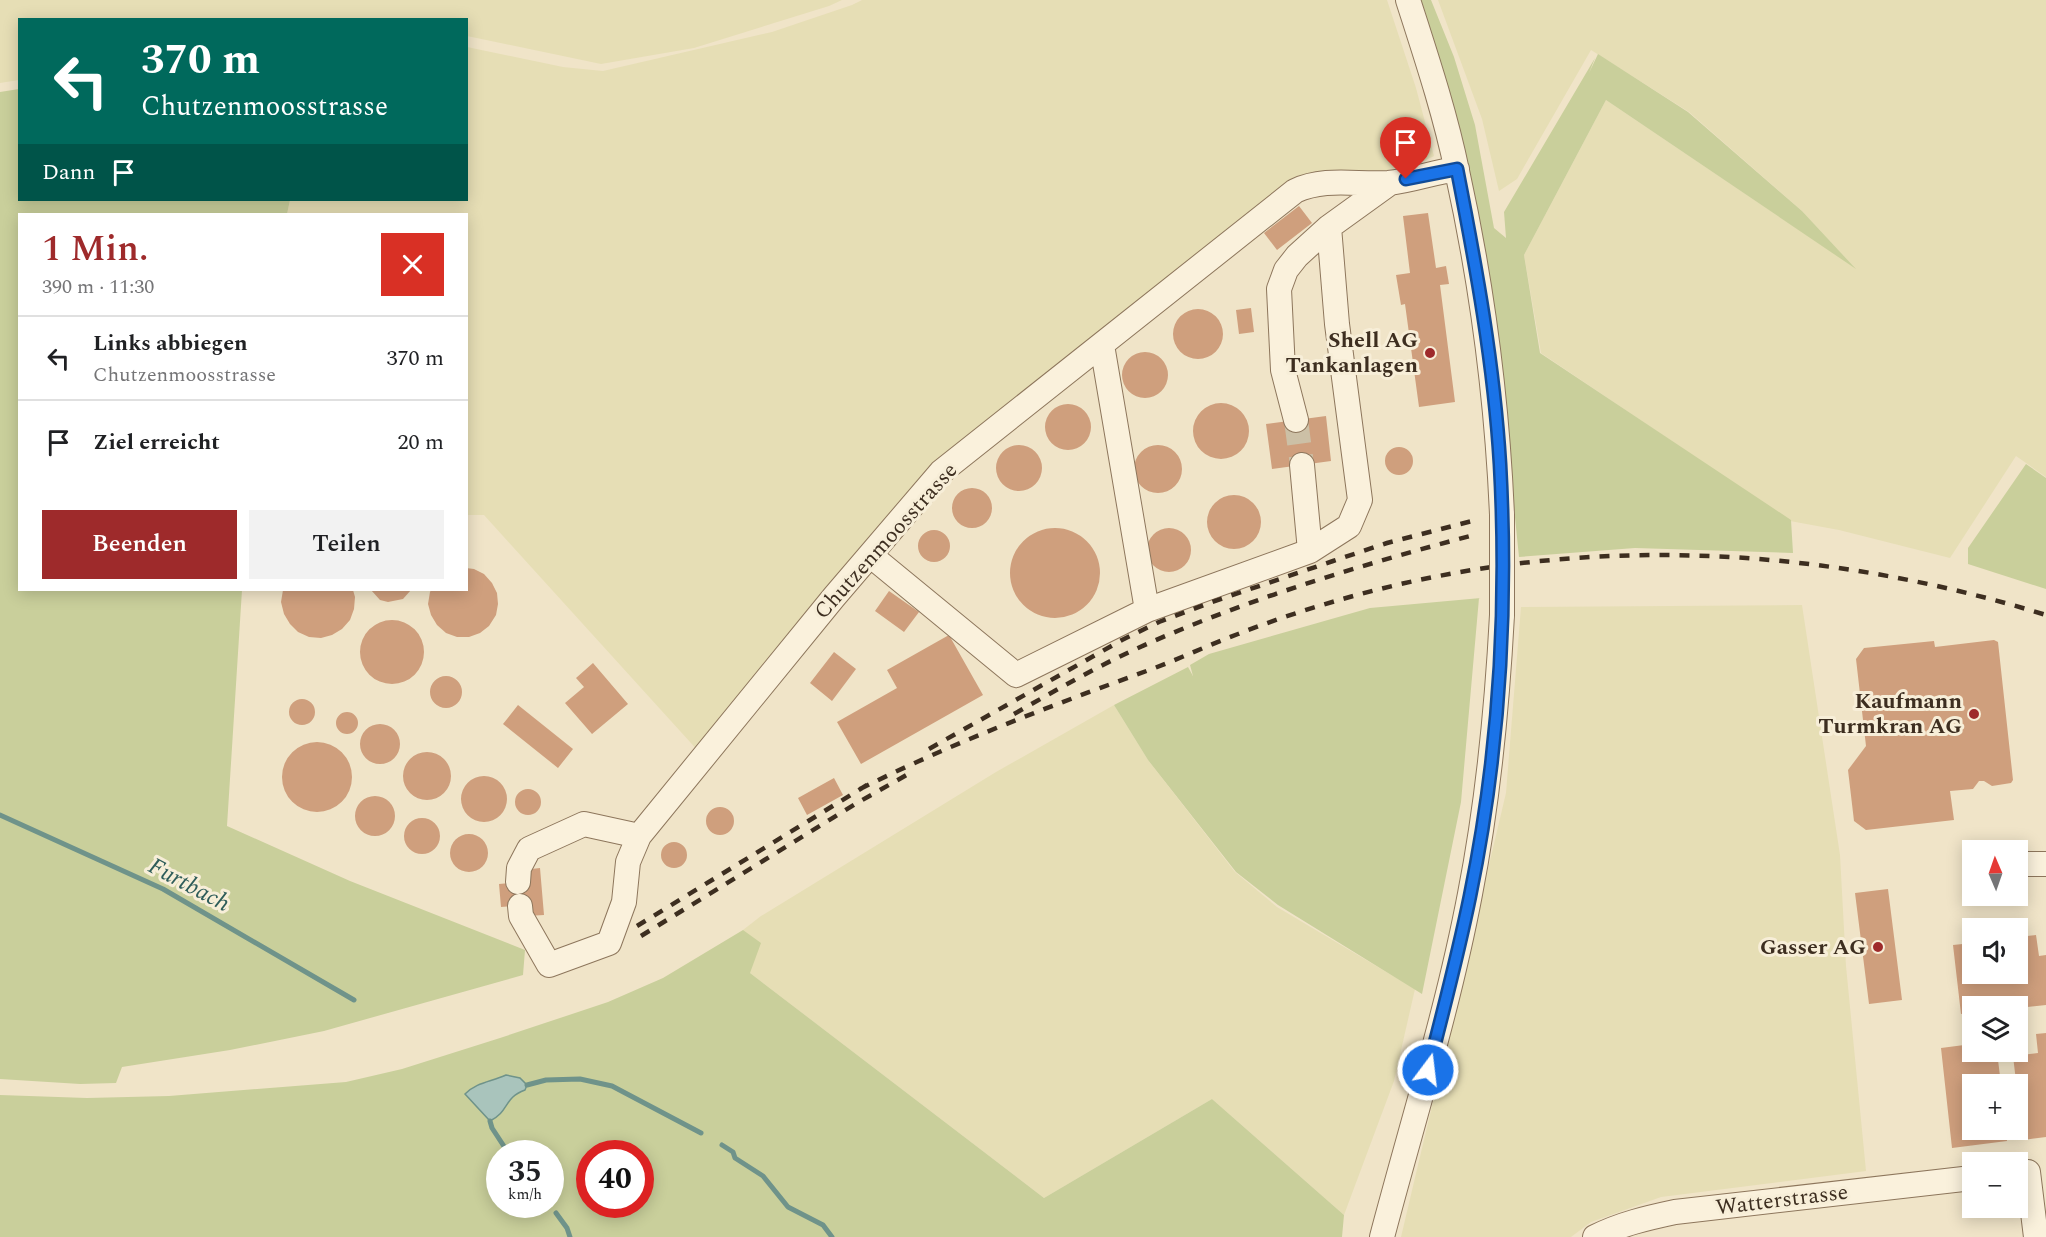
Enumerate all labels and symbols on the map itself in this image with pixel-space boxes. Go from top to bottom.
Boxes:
pin [1380,117,1431,179]
place label: Shell AG Tankanlagen [1285,324,1418,382]
marker: Shell AG Tankanlagen [1423,346,1437,360]
street label: Chutzenmoosstrasse [806,455,966,627]
place label: Kaufmann Turmkran AG [1818,685,1962,743]
marker: Kaufmann Turmkran AG [1967,707,1981,721]
north arrow [1962,840,2028,906]
water label: Furtbach [142,848,236,922]
place label: Gasser AG [1760,931,1866,964]
marker: Gasser AG [1871,940,1885,954]
position arrow [1396,1038,1460,1102]
speed limit sign: 40 [576,1140,654,1218]
street label: Watterstrasse [1714,1175,1850,1225]

